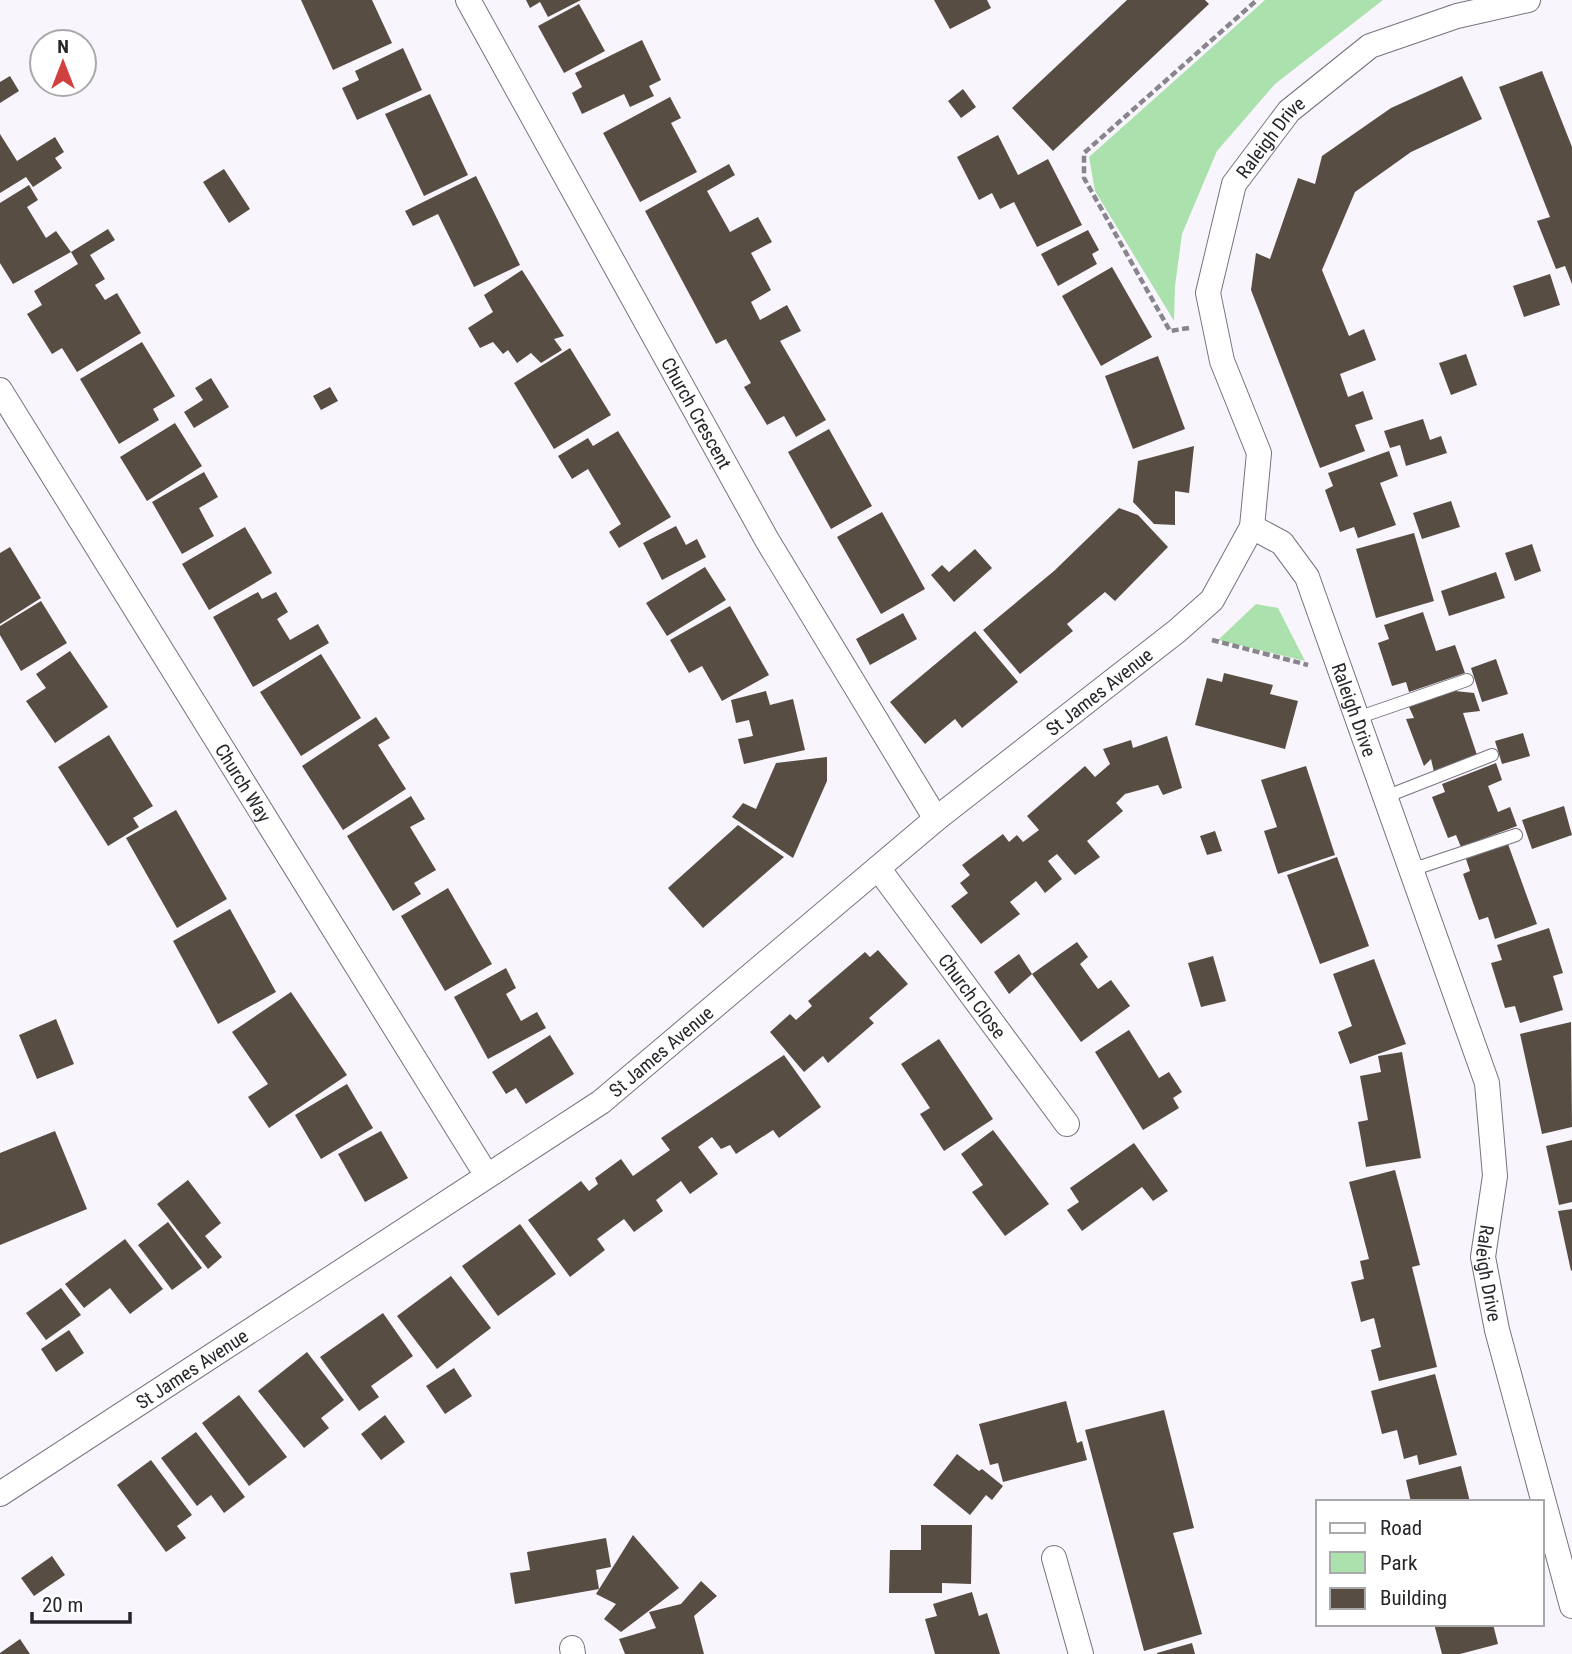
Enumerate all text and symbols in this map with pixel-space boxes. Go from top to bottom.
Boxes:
north arrow [28,28,98,98]
text: N [57,35,69,58]
street label: Raleigh Drive [1231,91,1309,183]
street label: Church Crescent [657,353,737,473]
street label: St James Avenue [1041,643,1157,741]
street label: Raleigh Drive [1327,660,1381,760]
street label: Church Way [210,739,276,826]
street label: Church Close [934,949,1011,1043]
street label: St James Avenue [604,1001,718,1102]
street label: Raleigh Drive [1472,1223,1507,1323]
street label: St James Avenue [131,1324,252,1414]
legend [1316,1500,1544,1626]
text: Road [1380,1516,1422,1540]
text: Park [1380,1551,1418,1575]
scale bar [32,1580,130,1624]
text: Building [1380,1586,1447,1610]
text: 20 m [42,1593,83,1617]

